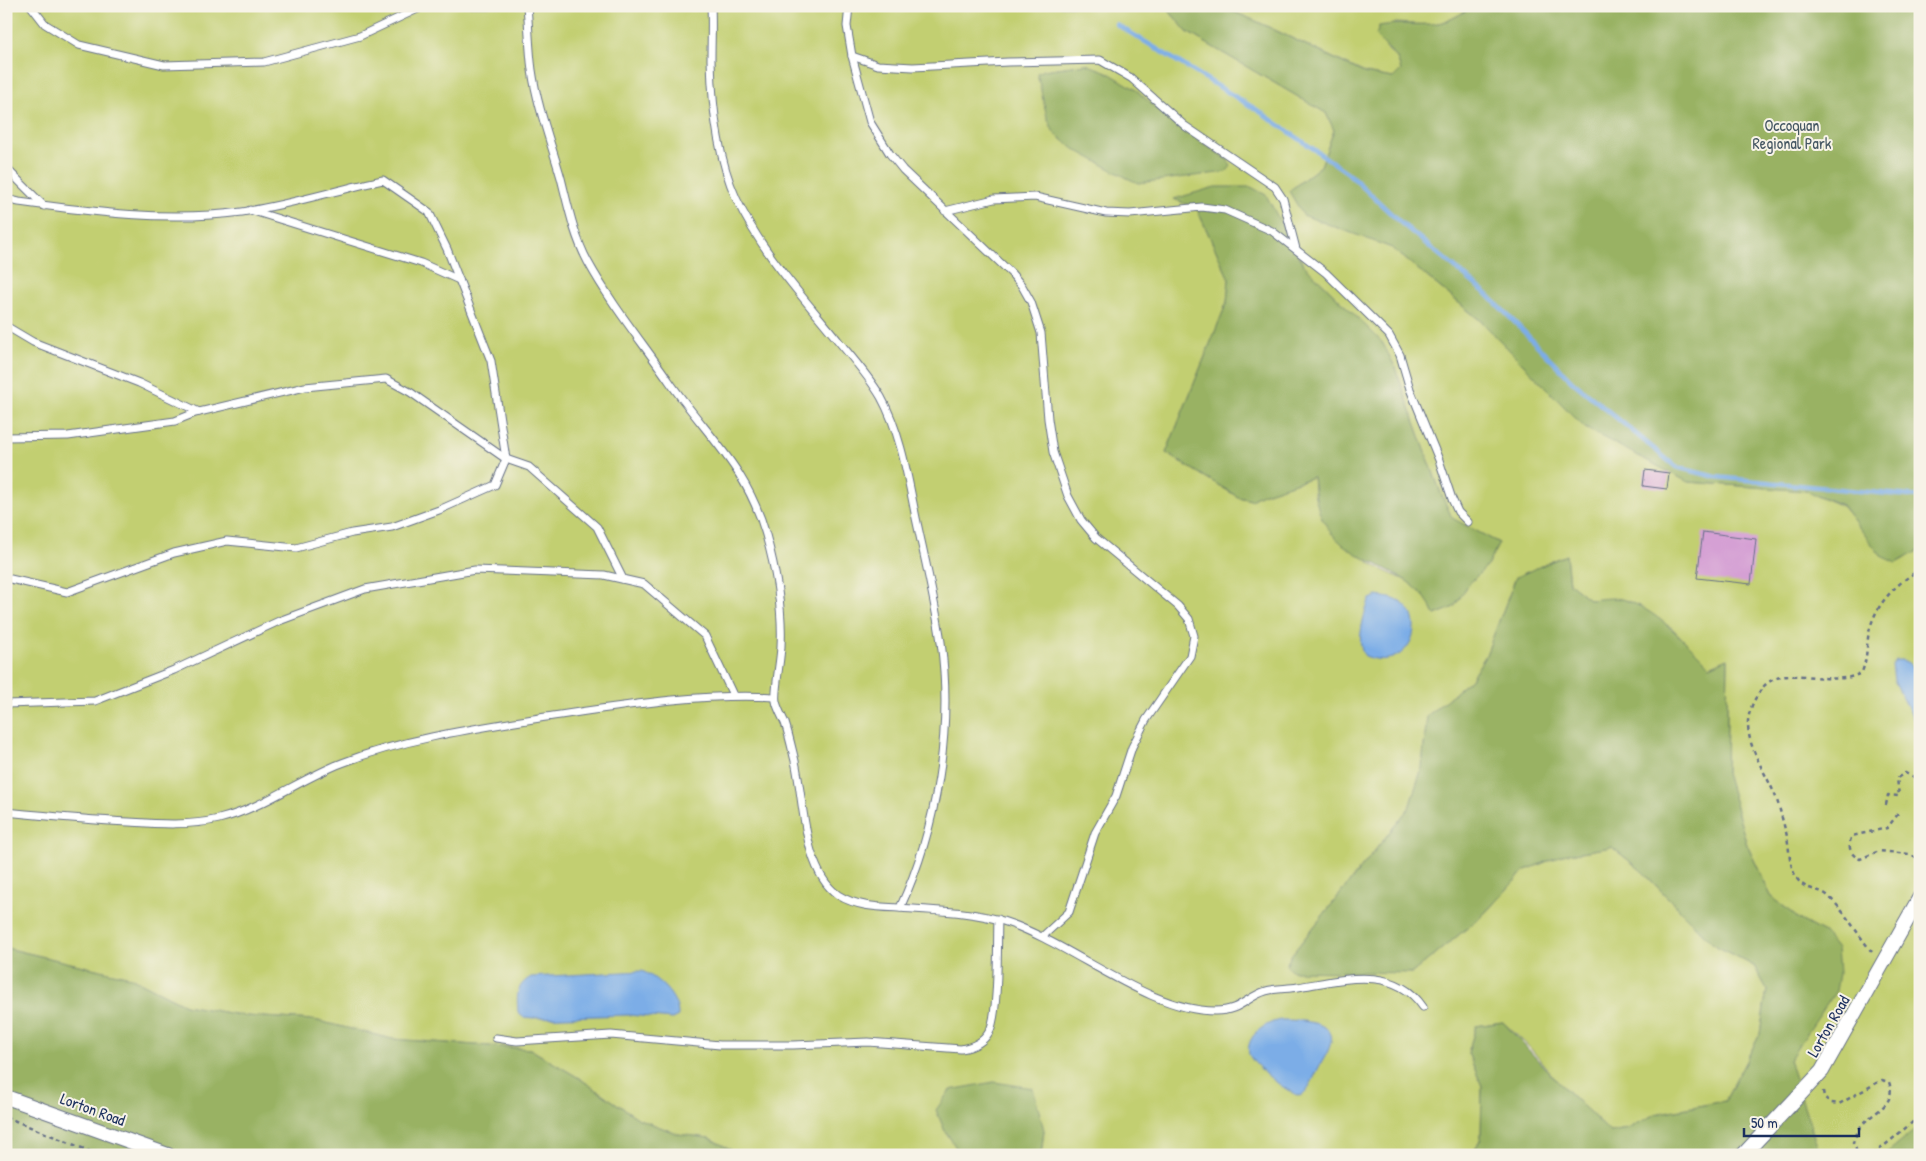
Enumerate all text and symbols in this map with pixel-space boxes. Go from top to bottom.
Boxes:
park label: Occoquan Regional Park [1753,114,1832,154]
street label: Lorton Road [1802,991,1854,1061]
street label: Lorton Road [57,1087,129,1131]
scale bar [1744,1106,1858,1138]
text: 50 m [1751,1112,1778,1133]

